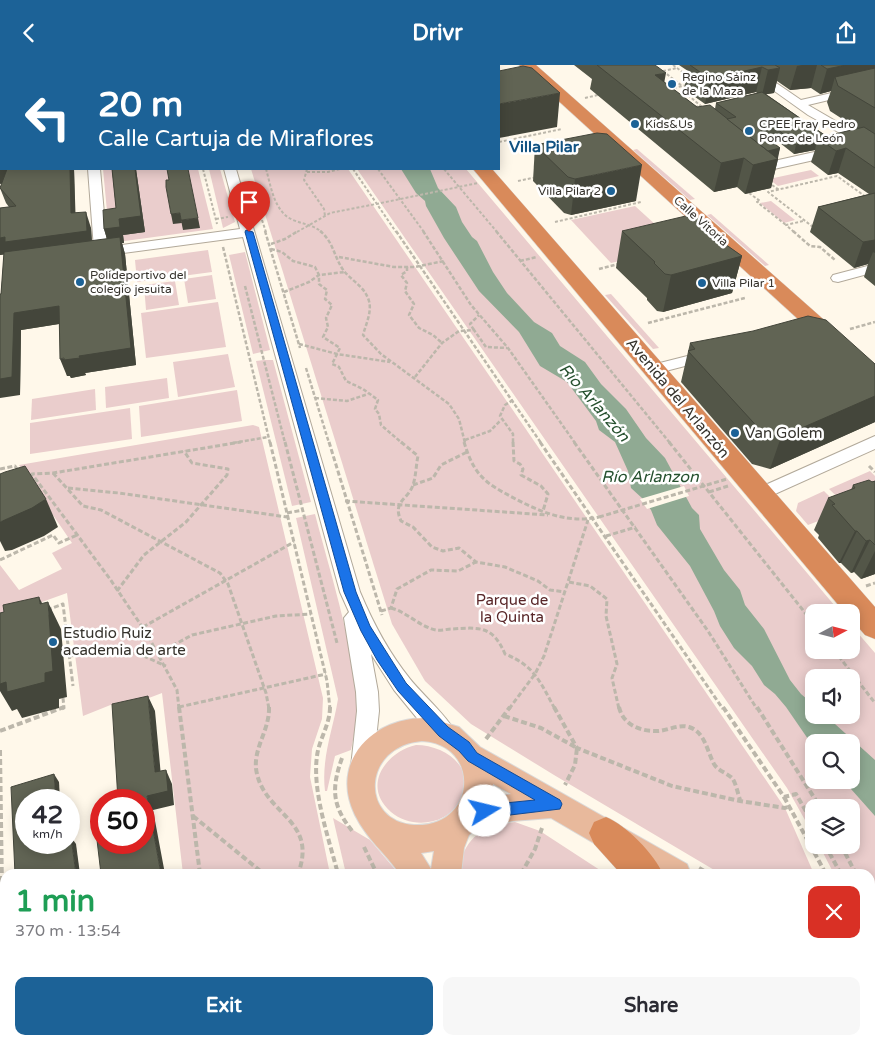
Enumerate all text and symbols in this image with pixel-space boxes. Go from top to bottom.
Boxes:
icon: back [15,19,43,47]
icon: share [832,19,860,47]
text: Drivr [412,20,463,46]
place label: Regino Sáinz de la Maza [682,70,756,98]
marker: Regino Sáinz de la Maza [666,78,678,90]
text: 20 m [98,84,183,126]
icon: left [15,85,80,150]
place label: Kids&Us [645,117,693,131]
place label: CPEE Fray Pedro Ponce de León [759,117,856,145]
marker: Kids&Us [629,118,641,130]
marker: CPEE Fray Pedro Ponce de León [743,125,755,137]
text: Calle Cartuja de Miraflores [98,126,374,152]
district label: Villa Pilar [509,137,580,157]
pin [228,181,270,232]
place label: Villa Pilar 2 [538,184,601,198]
marker: Villa Pilar 2 [605,185,617,197]
icon: arrive [235,188,263,216]
street label: Calle Vitoria [671,193,731,249]
place label: Polideportivo del colegio jesuita [90,268,187,296]
marker: Polideportivo del colegio jesuita [74,276,86,288]
place label: Villa Pilar 1 [712,276,775,290]
marker: Villa Pilar 1 [696,277,708,289]
street label: Avenida del Arlanzón [623,334,733,462]
water label: Río Arlanzón [555,359,635,447]
place label: Van Golem [745,424,823,442]
marker: Van Golem [729,427,741,439]
water label: Río Arlanzon [601,467,700,487]
park label: Parque de la Quinta [476,591,548,626]
north arrow [805,604,860,659]
map controls [805,604,860,854]
place label: Estudio Ruiz academia de arte [63,624,186,659]
marker: Estudio Ruiz academia de arte [47,636,59,648]
button: sound [805,669,860,724]
button: search [805,734,860,789]
position arrow [458,784,510,836]
speed limit sign: 50 [90,789,155,854]
button: layers [805,799,860,854]
text: 42 [32,800,63,830]
text: km/h [32,827,63,841]
text: 1 min [15,883,95,920]
button: close [808,886,860,938]
text: 370 m · 13:54 [15,921,121,941]
button: Exit [15,977,433,1035]
button: Share [443,977,860,1035]

